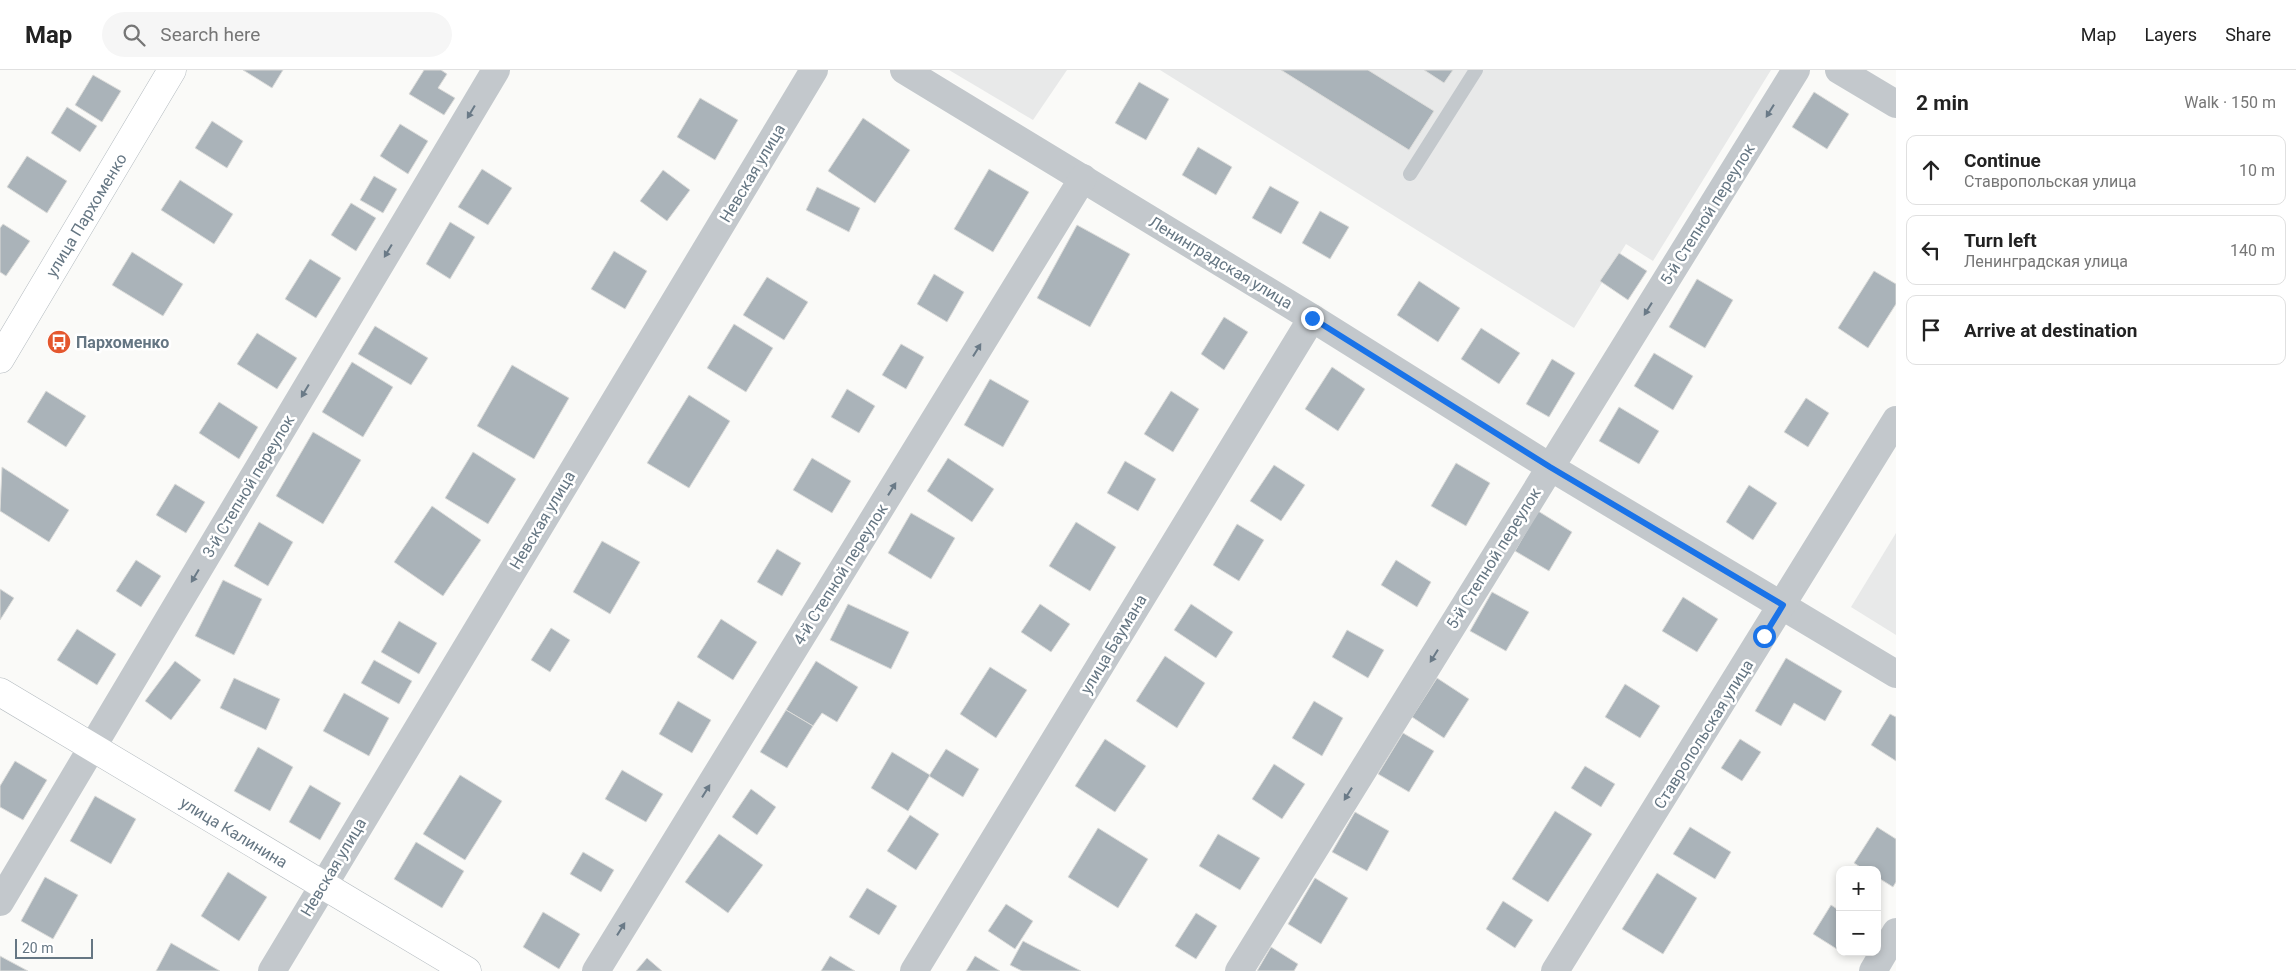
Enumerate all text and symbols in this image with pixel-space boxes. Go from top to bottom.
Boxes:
search box [102,12,452,57]
text: Map [25,21,72,49]
icon: search [120,21,148,49]
text: Search here [160,23,260,46]
text: Map [2081,24,2116,45]
text: Layers [2144,24,2197,45]
text: Share [2225,24,2271,45]
text: 2 min [1916,91,1969,115]
text: Walk · 150 m [2184,93,2276,112]
one-way arrow [466,105,475,118]
one-way arrow [1766,105,1775,118]
street label: Невская улица [716,121,789,226]
street label: 5-й Степной переулок [1656,140,1759,288]
text: Continue [1964,149,2041,172]
street label: улица Пархоменко [42,150,131,281]
icon: ahead [1917,156,1945,184]
text: 10 m [2239,161,2275,180]
text: Ставропольская улица [1964,172,2137,191]
street label: Ленинградская улица [1146,212,1296,313]
text: Turn left [1964,229,2037,252]
icon: left [1917,236,1945,264]
text: 140 m [2230,241,2275,260]
one-way arrow [383,245,392,258]
text: Ленинградская улица [1964,252,2128,271]
one-way arrow [1643,302,1652,316]
route end [1301,307,1324,330]
icon: arrive [1917,316,1945,344]
text: Arrive at destination [1964,319,2137,342]
bus stop icon: Пархоменко [46,329,72,355]
place label: Пархоменко [76,333,169,352]
one-way arrow [973,344,982,357]
one-way arrow [300,385,309,398]
street label: 3-й Степной переулок [198,411,299,561]
street label: Невская улица [506,468,579,573]
one-way arrow [888,482,897,495]
street label: 5-й Степной переулок [1442,484,1545,632]
street label: 4-й Степной переулок [789,500,892,648]
one-way arrow [190,569,199,582]
street label: улица Баумана [1076,591,1151,697]
route start [1753,625,1776,648]
one-way arrow [1429,649,1438,662]
street label: Ставропольская улица [1650,656,1757,812]
one-way arrow [702,784,711,798]
one-way arrow [1344,787,1353,801]
street label: улица Калинина [177,793,291,872]
street label: Невская улица [297,815,370,920]
map controls [1836,866,1881,956]
button: + [1836,866,1881,911]
button: − [1836,911,1881,956]
one-way arrow [617,923,626,936]
scale bar [15,936,92,959]
text: 20 m [22,940,54,956]

